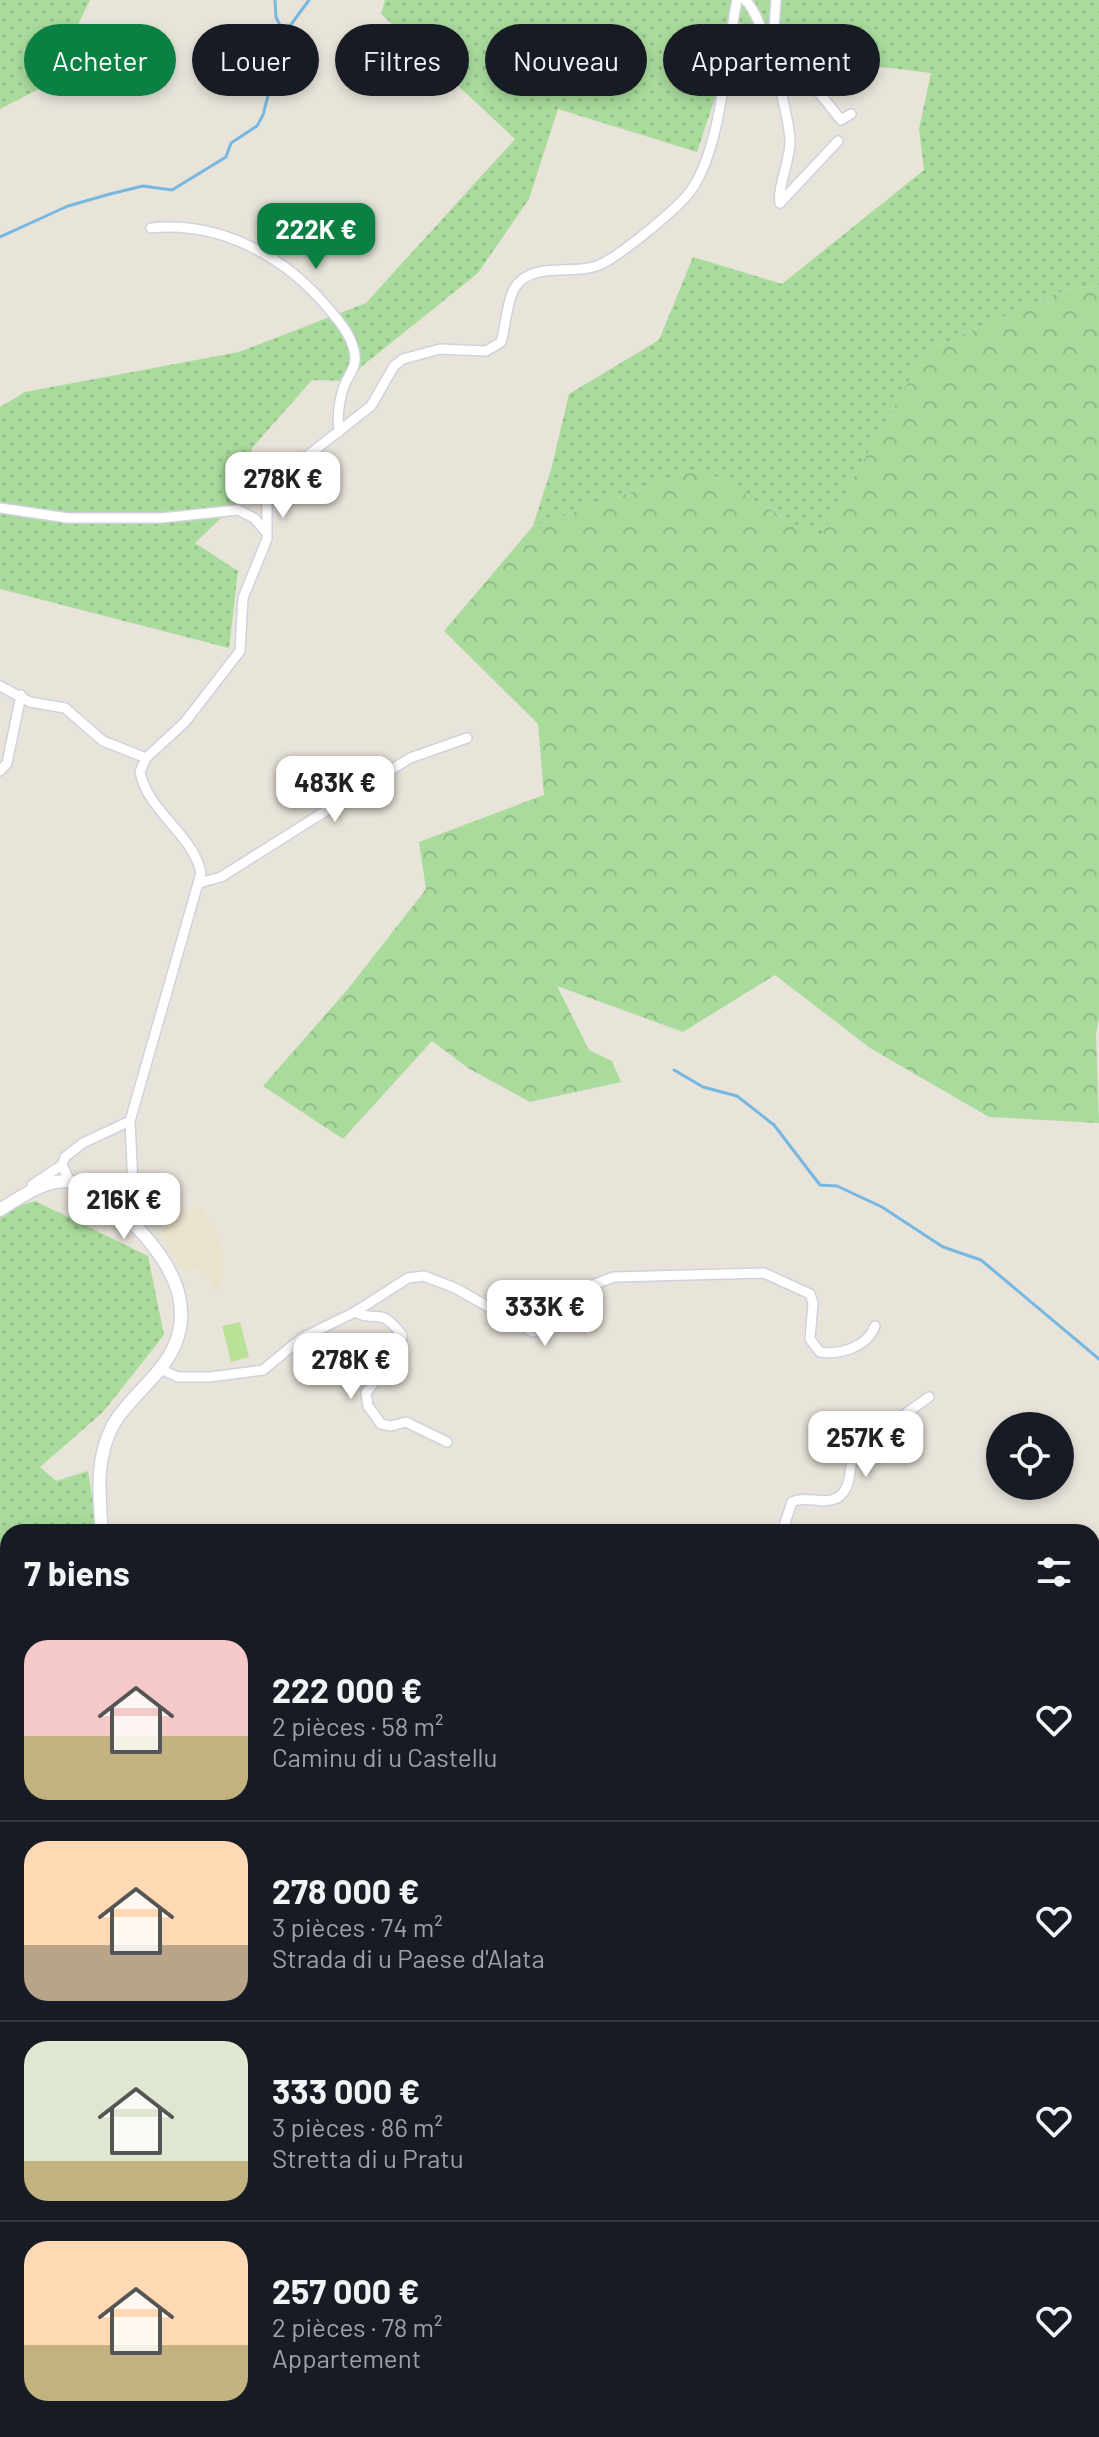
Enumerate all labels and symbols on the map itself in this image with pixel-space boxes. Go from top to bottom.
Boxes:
pin: 222K € [251,203,381,271]
pin: 278K € [218,452,348,520]
pin: 483K € [270,756,400,824]
pin: 216K € [59,1173,189,1241]
pin: 333K € [480,1280,610,1348]
pin: 278K € [286,1333,416,1401]
pin: 257K € [801,1411,931,1479]

